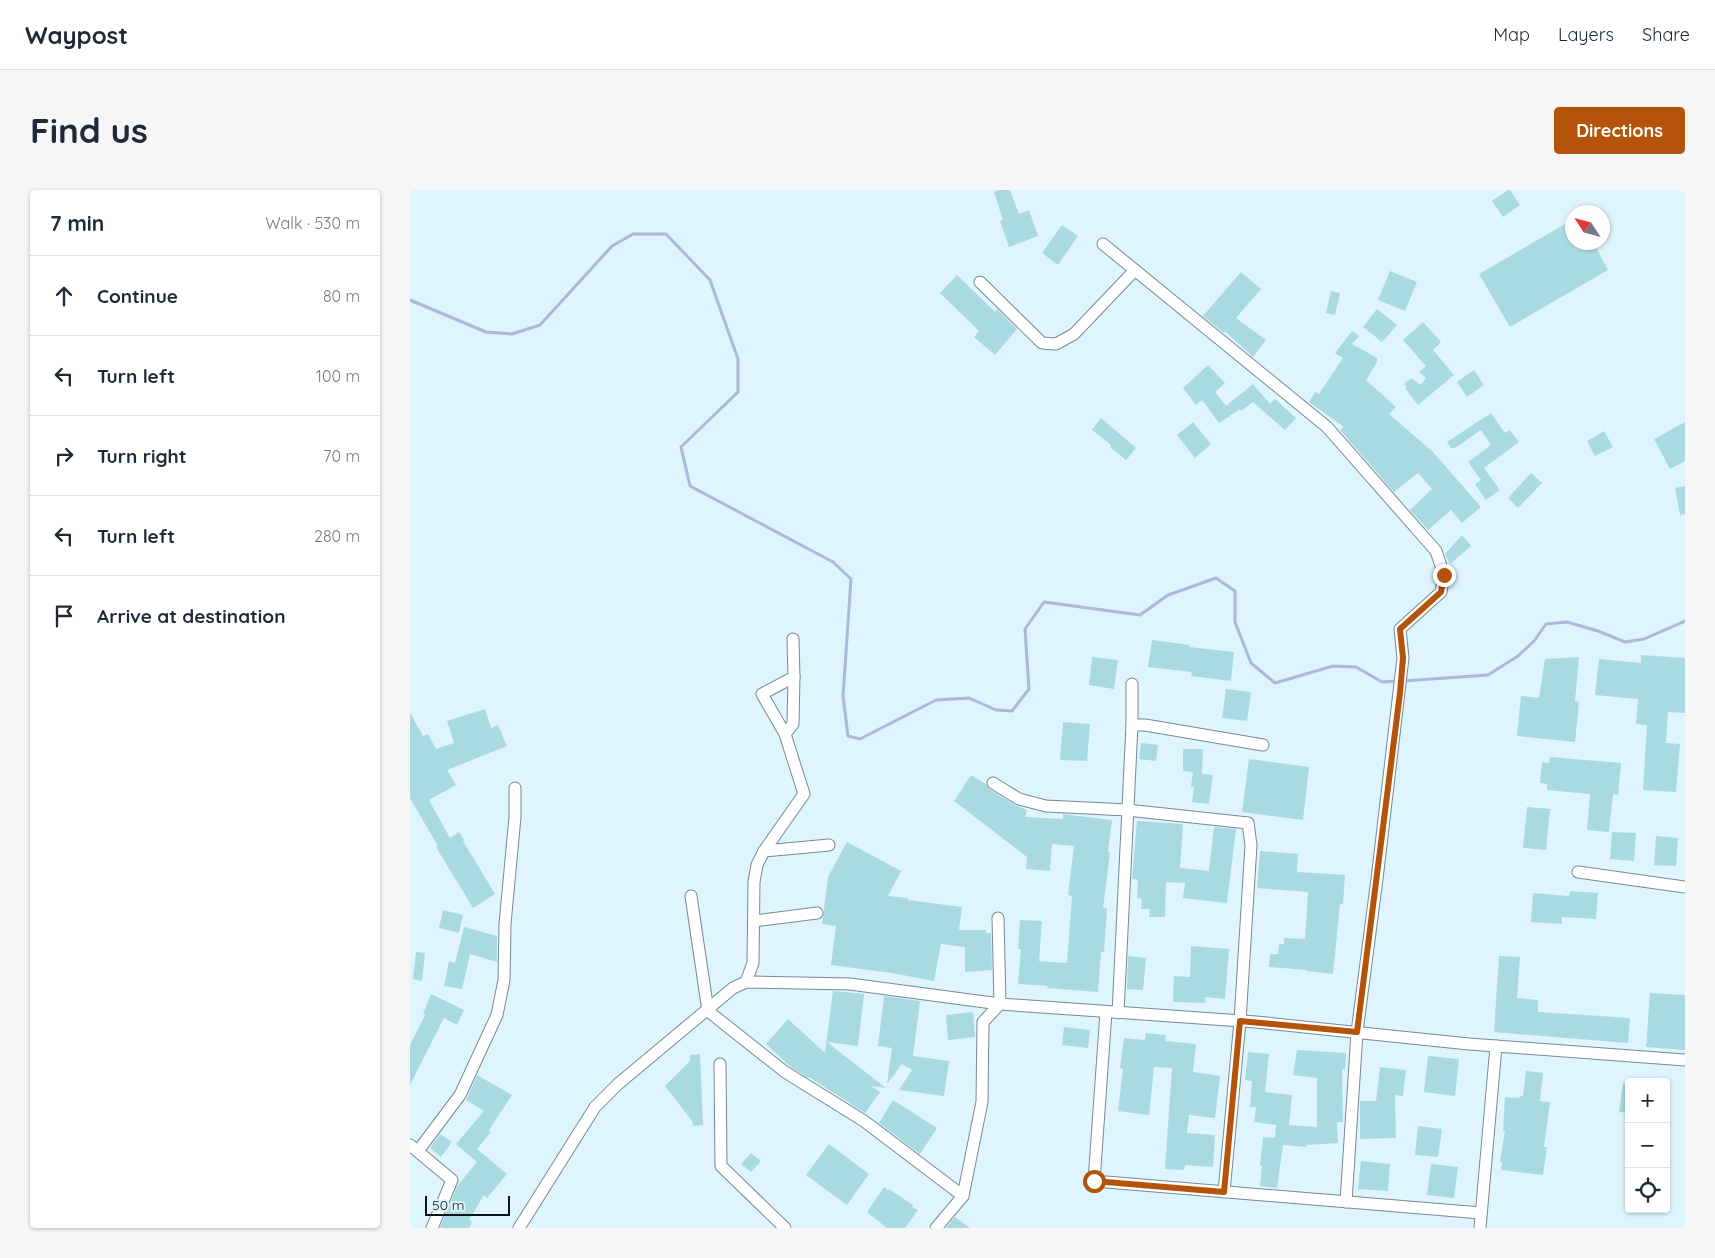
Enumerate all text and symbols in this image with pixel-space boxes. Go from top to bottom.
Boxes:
text: Waypost [25,20,128,50]
text: Map [1493,23,1530,46]
text: Layers [1558,23,1614,46]
text: Share [1642,23,1690,46]
button: Directions [1554,107,1685,154]
text: Find us [30,108,148,152]
north arrow [1565,205,1610,250]
text: 7 min [50,210,104,236]
text: Walk · 530 m [265,213,360,233]
icon: ahead [50,282,78,310]
text: Continue [97,284,178,308]
text: 80 m [323,286,360,306]
icon: left [50,362,78,390]
text: Turn left [97,364,175,388]
text: 100 m [316,366,360,386]
icon: right [50,442,78,470]
text: Turn right [97,444,186,468]
text: 70 m [323,446,360,466]
icon: left [50,522,78,550]
text: Turn left [97,524,175,548]
text: 280 m [314,526,360,546]
route end [1433,564,1456,587]
icon: arrive [50,602,78,630]
text: Arrive at destination [97,604,286,628]
map controls [1625,1078,1670,1213]
button: + [1625,1078,1670,1123]
button: − [1625,1123,1670,1168]
button: locate [1625,1168,1670,1213]
route start [1083,1170,1106,1193]
scale bar [425,1193,510,1216]
text: 50 m [432,1196,465,1214]

